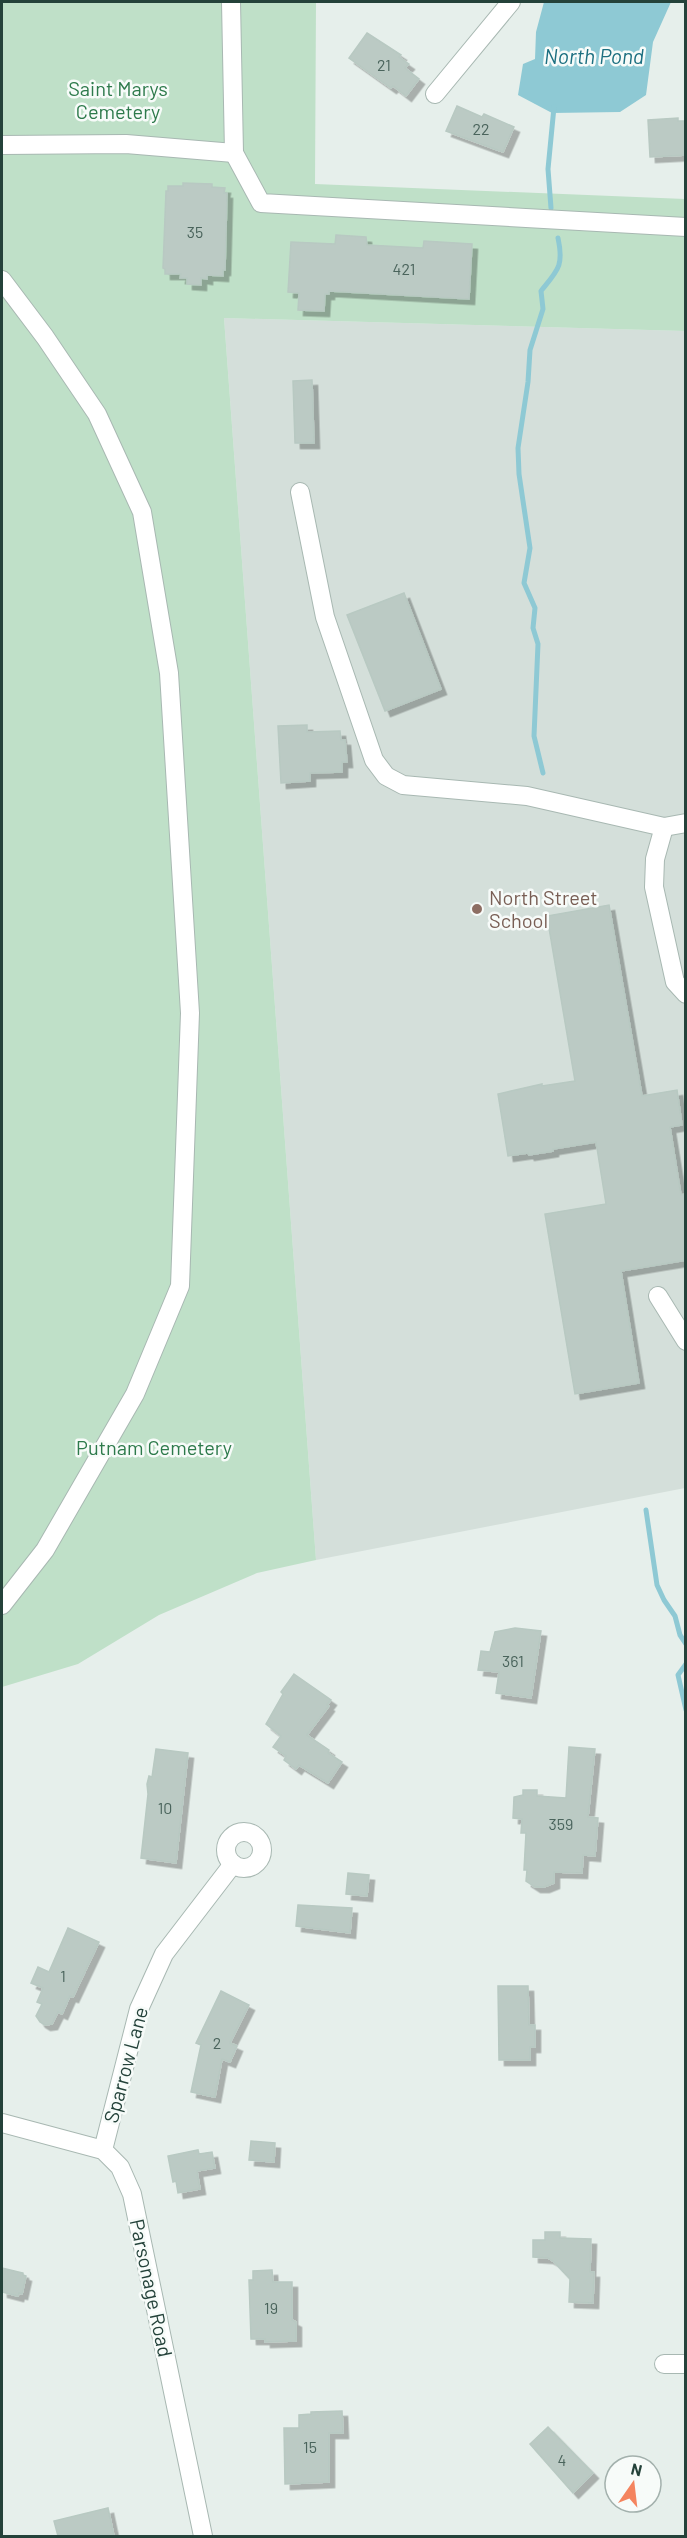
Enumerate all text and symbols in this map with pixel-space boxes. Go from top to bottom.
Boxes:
water label: North Pond [544,43,644,68]
house number: 21 [377,55,391,74]
park label: Saint Marys Cemetery [68,76,168,123]
house number: 22 [472,119,490,138]
house number: 35 [187,222,203,241]
house number: 421 [393,259,415,278]
place label: North Street School [489,885,598,932]
marker: North Street School [470,902,484,916]
park label: Putnam Cemetery [76,1435,232,1459]
house number: 361 [502,1651,524,1670]
house number: 10 [158,1798,172,1817]
house number: 359 [549,1814,573,1833]
house number: 1 [60,1966,66,1985]
street label: Sparrow Lane [98,2004,152,2125]
house number: 2 [213,2033,221,2052]
street label: Parsonage Road [126,2217,178,2359]
house number: 19 [264,2298,278,2317]
house number: 15 [303,2437,317,2456]
house number: 4 [558,2450,566,2469]
north arrow [603,2454,663,2514]
text: N [629,2458,644,2479]

